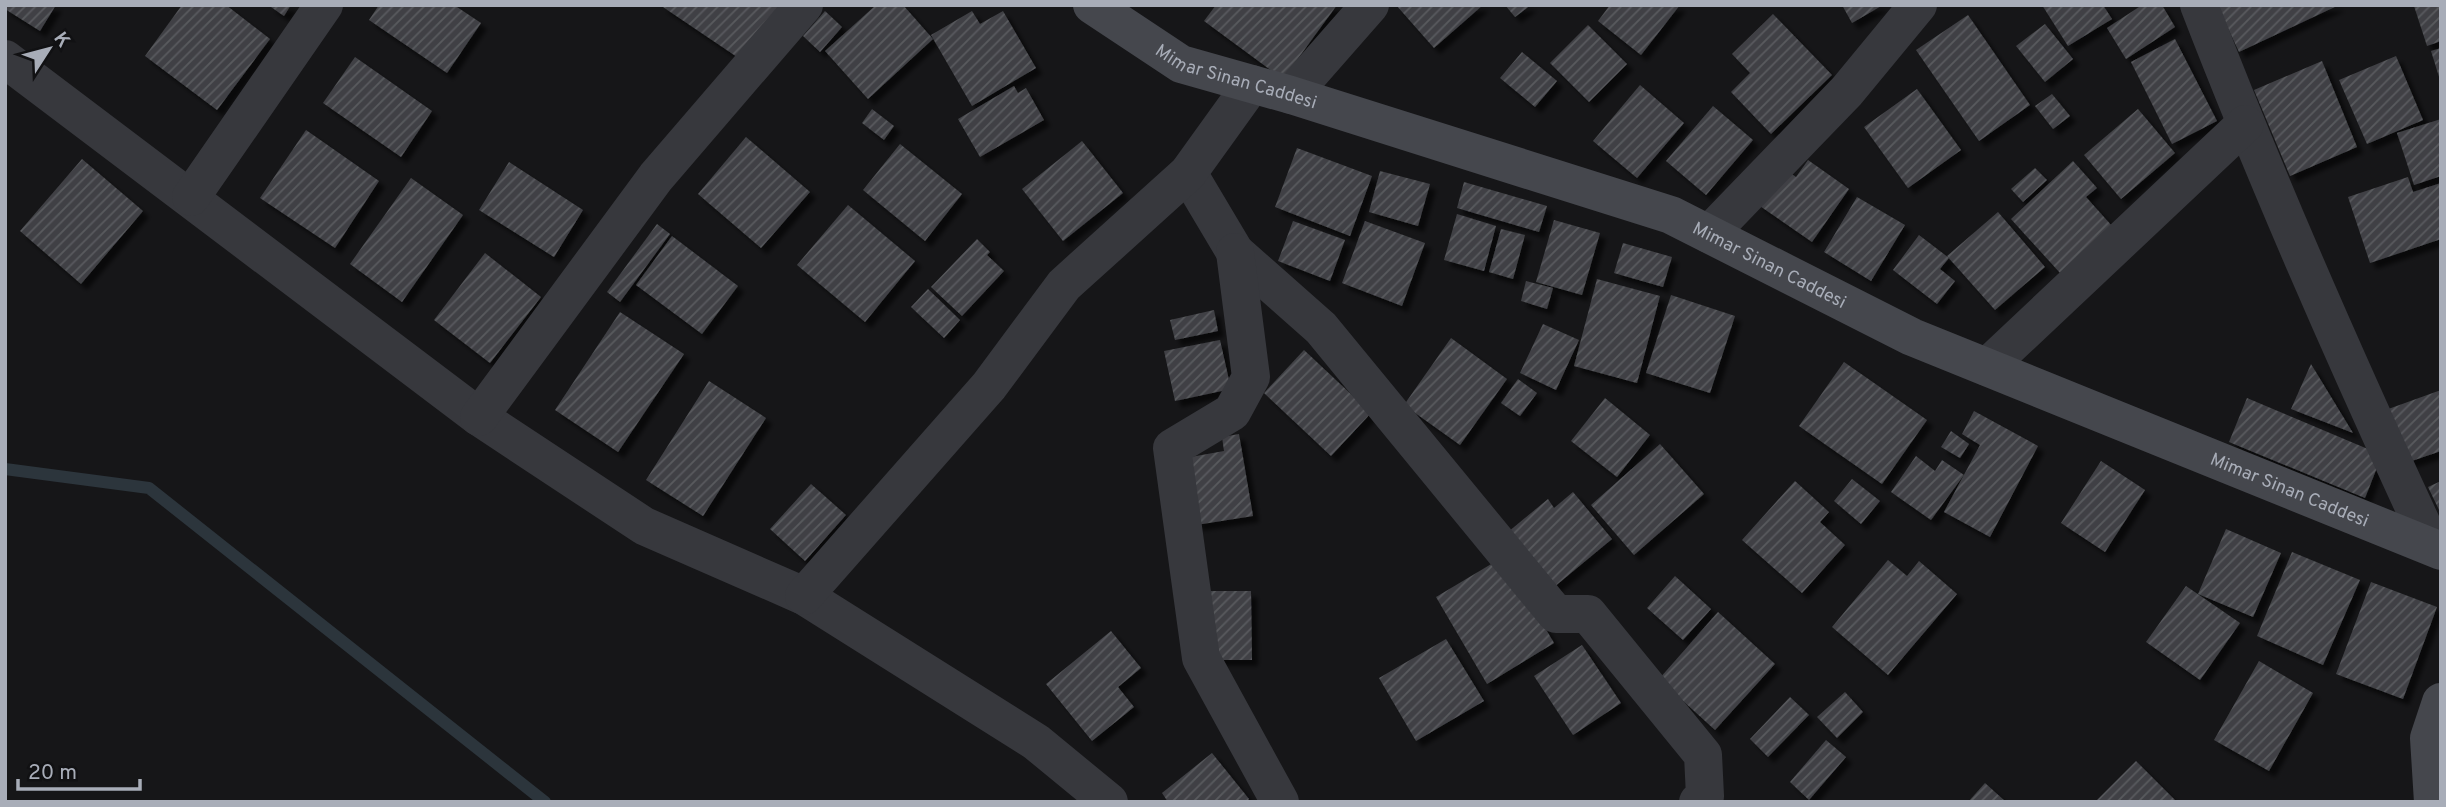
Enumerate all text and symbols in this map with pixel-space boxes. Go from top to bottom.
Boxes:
north arrow [14,14,84,84]
text: K [47,28,75,53]
street label: Mimar Sinan Caddesi [1150,40,1319,115]
street label: Mimar Sinan Caddesi [1688,218,1850,315]
street label: Mimar Sinan Caddesi [2206,449,2372,534]
scale bar [18,748,140,792]
text: 20 m [28,760,77,787]

